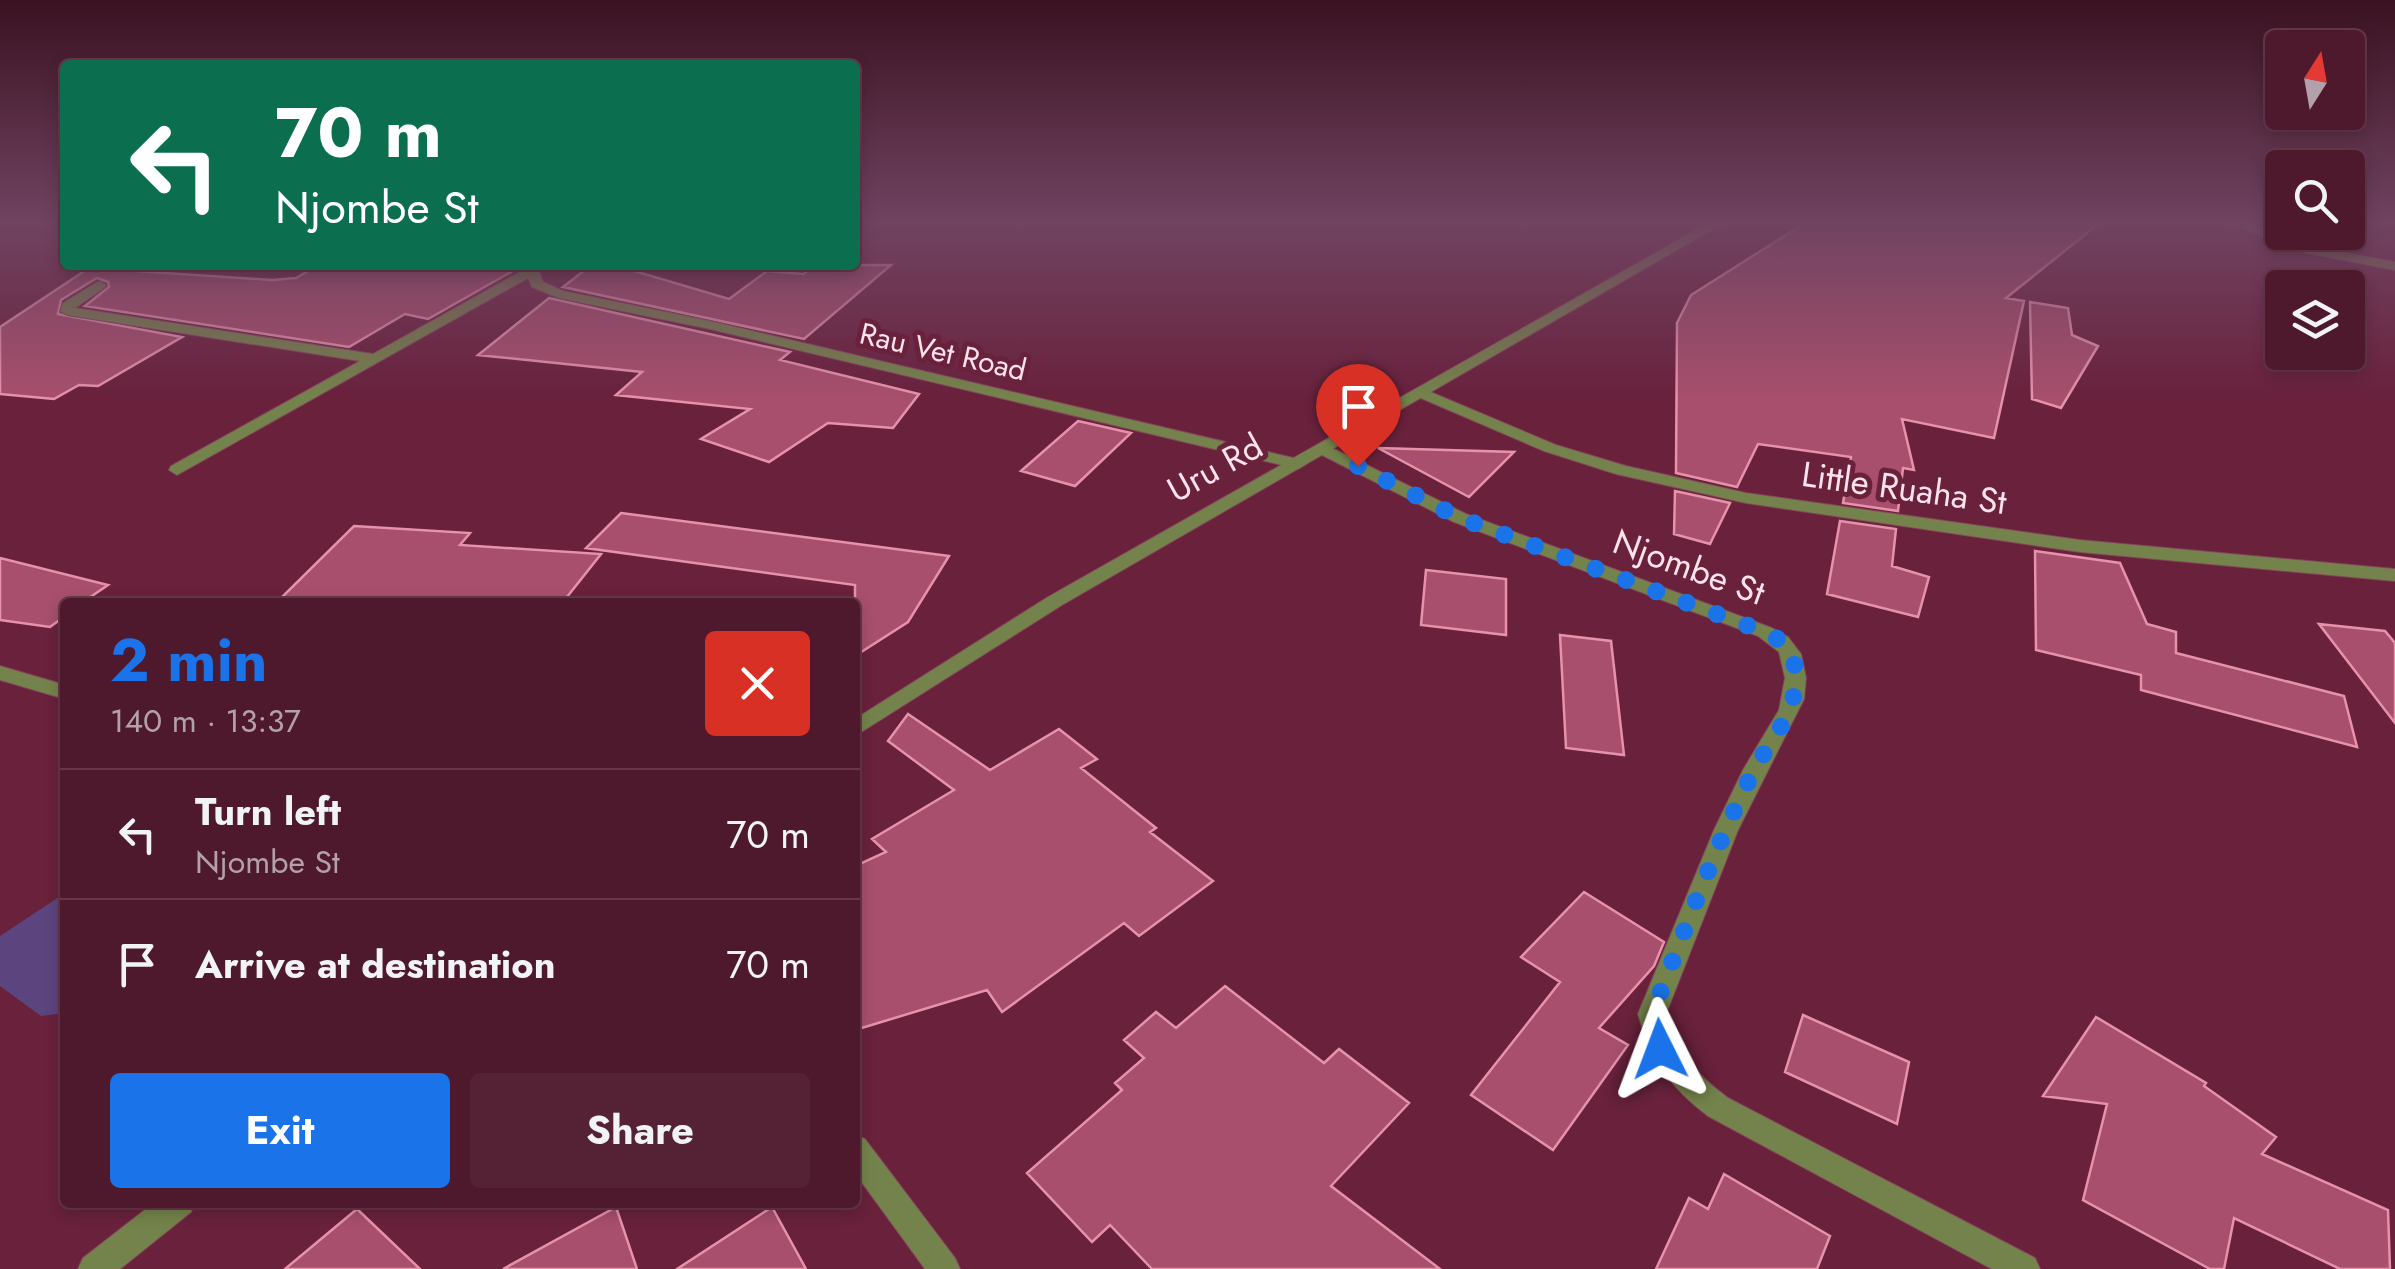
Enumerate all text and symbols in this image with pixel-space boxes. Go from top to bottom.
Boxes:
north arrow [2265,30,2365,130]
map controls [2265,30,2365,370]
text: 70 m [275,82,442,183]
icon: left [110,100,240,230]
button: search [2265,150,2365,250]
text: Njombe St [275,175,479,240]
button: layers [2265,270,2365,370]
street label: Rau Vet Road [856,311,1031,392]
pin [1316,364,1401,467]
icon: arrive [1331,379,1386,434]
street label: Uru Rd [1158,421,1272,515]
street label: Little Ruaha St [1798,449,2010,527]
street label: Njombe St [1606,516,1773,618]
text: 2 min [110,617,268,704]
button: close [705,631,810,736]
text: 140 m · 13:37 [110,698,301,744]
text: Turn left [195,784,341,839]
icon: left [110,807,165,862]
text: 70 m [726,807,810,862]
text: Njombe St [195,839,340,885]
icon: arrive [110,937,165,992]
text: Arrive at destination [195,937,556,992]
text: 70 m [726,937,810,992]
position arrow [1608,997,1712,1101]
button: Exit [110,1073,450,1188]
button: Share [470,1073,810,1188]

